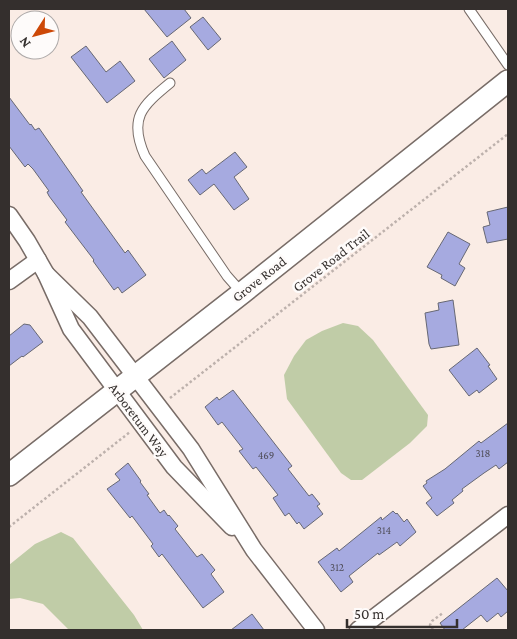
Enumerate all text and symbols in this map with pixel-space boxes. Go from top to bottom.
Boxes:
north arrow [10,10,60,60]
text: N [15,34,34,51]
street label: Grove Road Trail [290,225,373,295]
street label: Grove Road [229,253,290,305]
street label: Arboretum Way [106,380,172,461]
house number: 318 [476,447,490,459]
house number: 469 [258,449,274,461]
house number: 314 [377,524,392,536]
house number: 312 [330,561,344,573]
scale bar [347,596,457,628]
text: 50 m [354,606,384,622]

